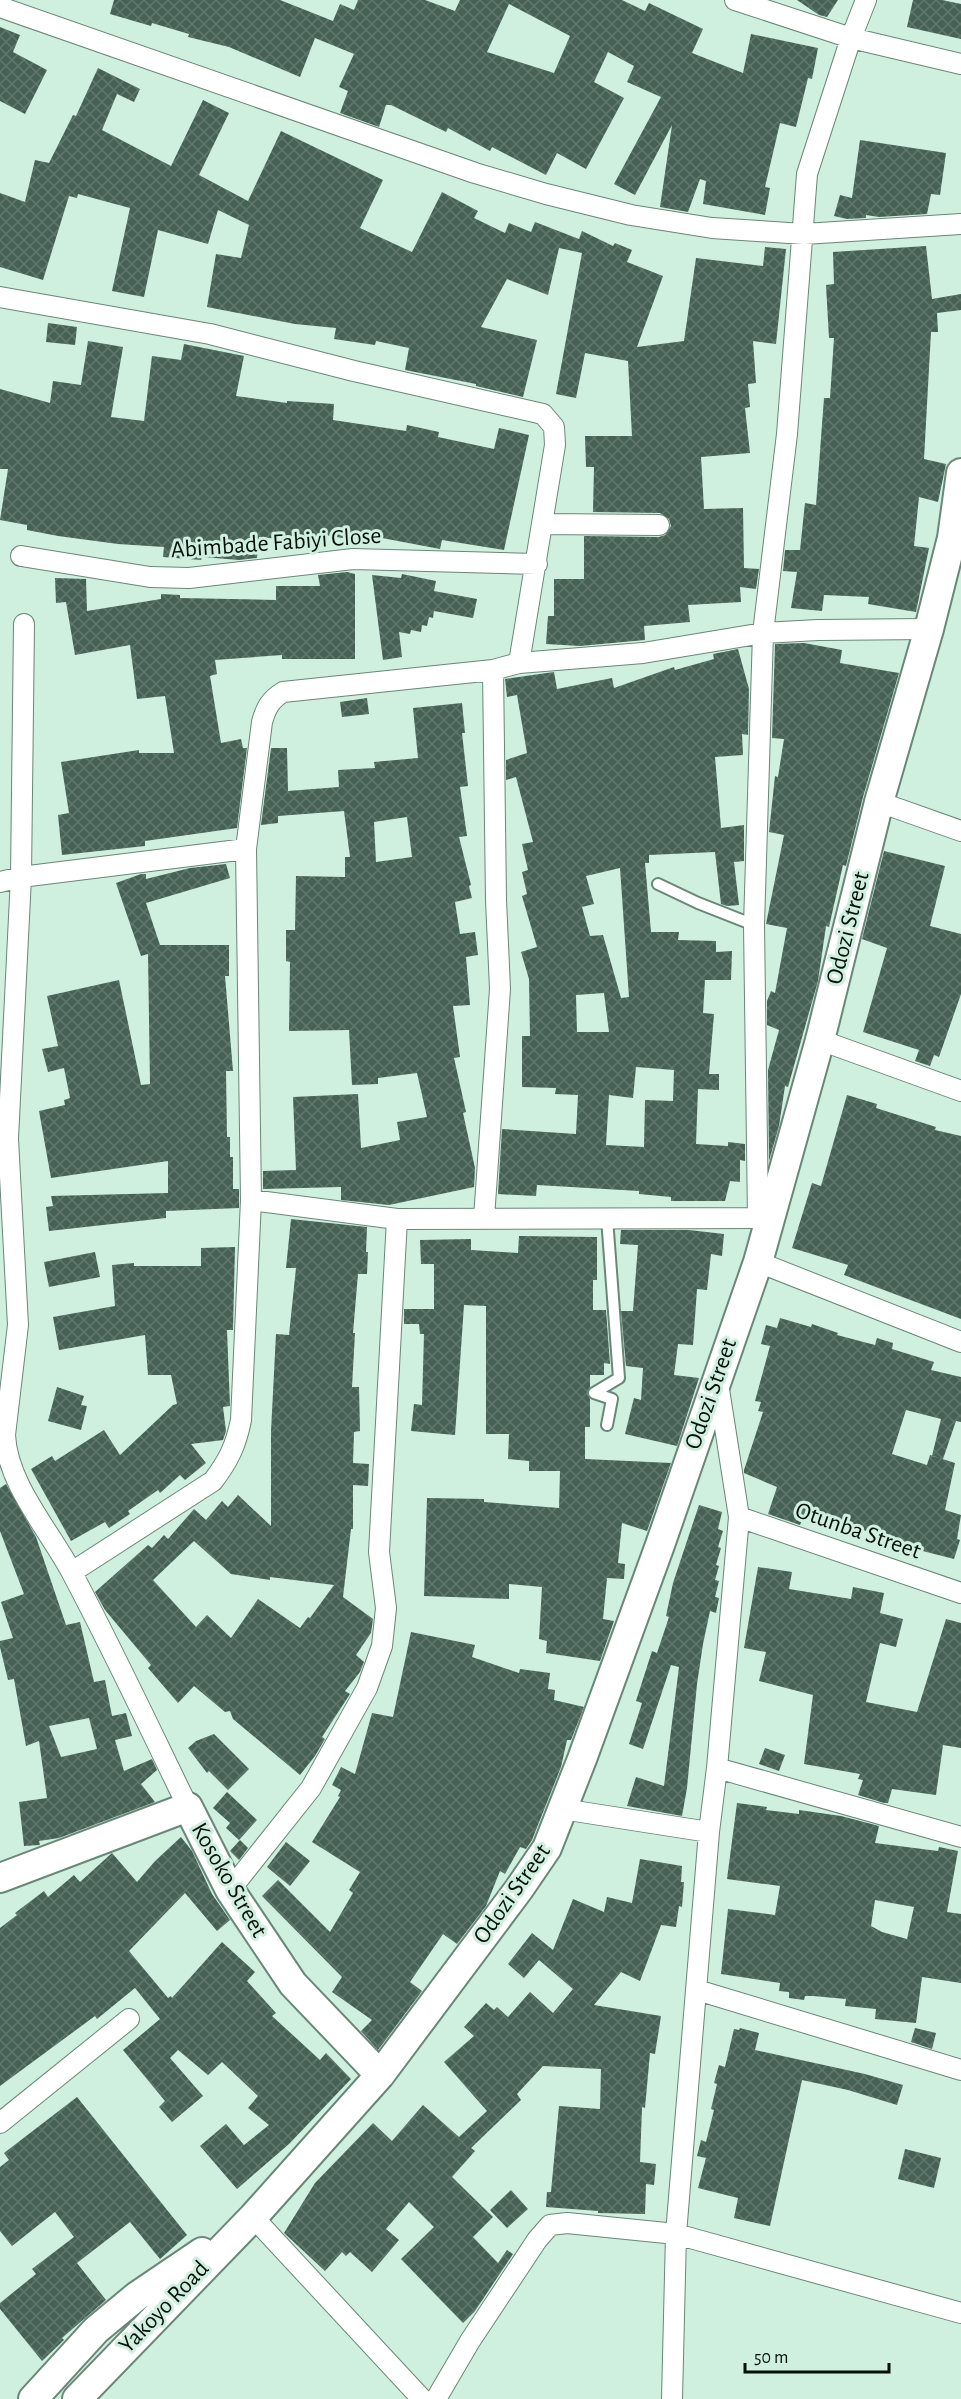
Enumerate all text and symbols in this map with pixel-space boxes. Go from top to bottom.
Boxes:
street label: Abimbade Fabiyi Close [170,524,382,562]
street label: Odozi Street [822,869,874,987]
street label: Odozi Street [681,1335,741,1452]
street label: Otunba Street [792,1498,924,1564]
street label: Kosoko Street [187,1819,272,1942]
street label: Odozi Street [469,1840,555,1948]
street label: Yakoyo Road [115,2256,213,2358]
scale bar [745,2336,889,2374]
text: 50 m [754,2349,788,2367]

